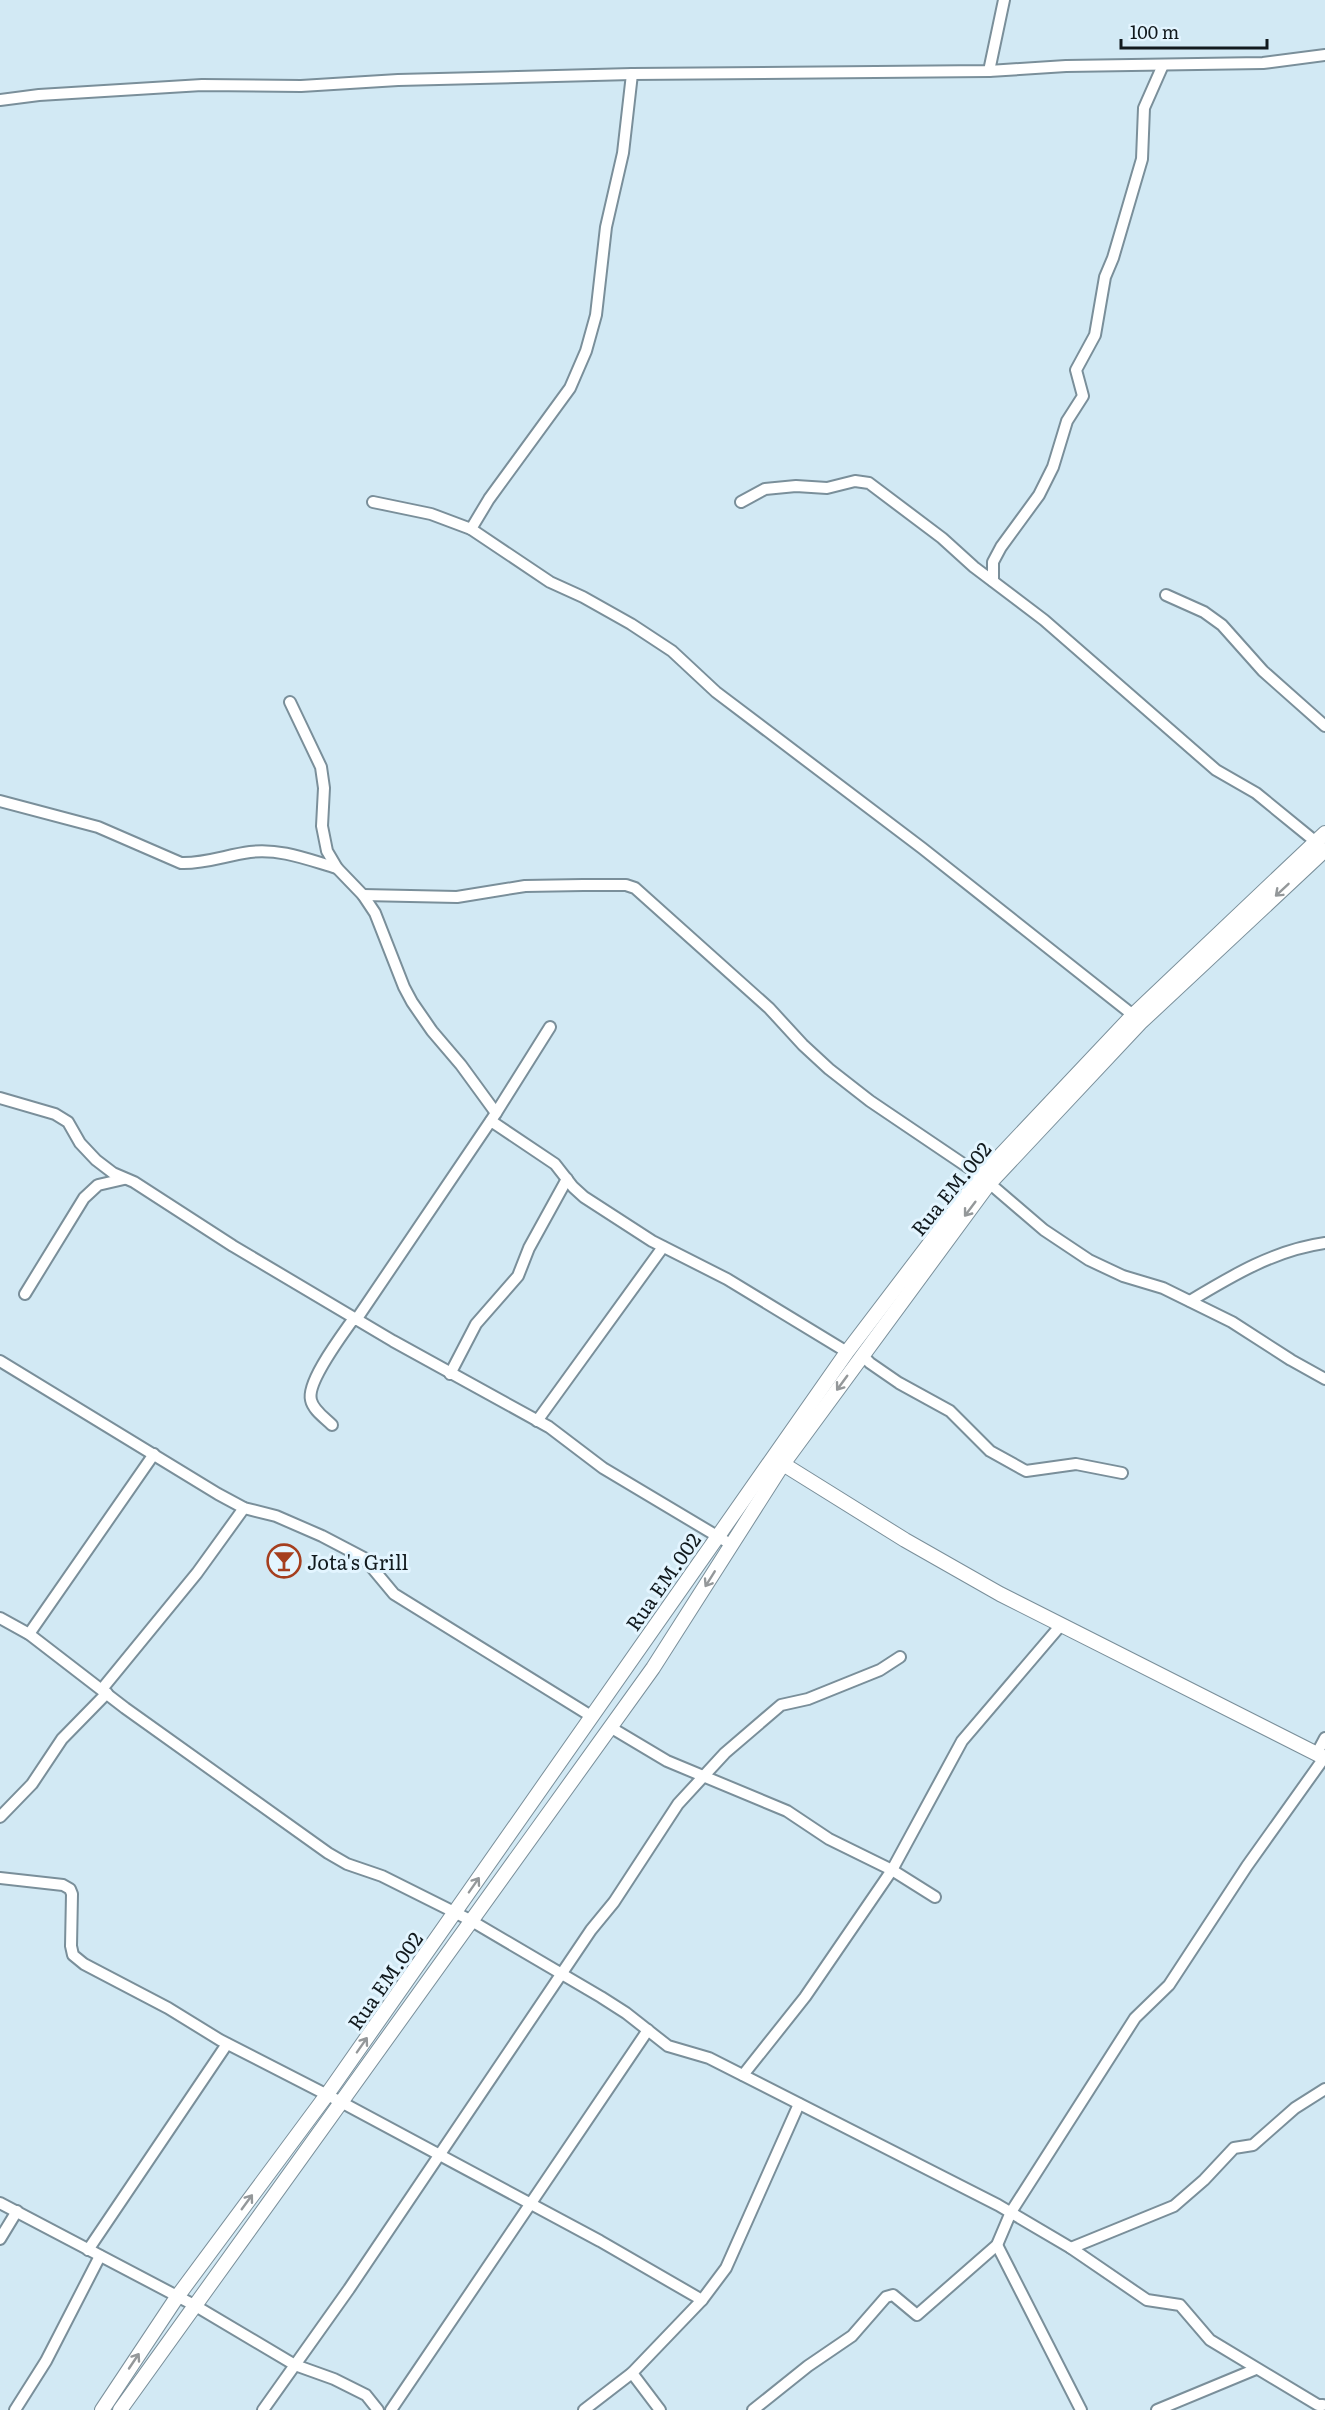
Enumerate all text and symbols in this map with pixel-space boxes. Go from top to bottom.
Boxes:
scale bar [1121,12,1266,50]
text: 100 m [1130,18,1179,45]
one-way arrow [1275,883,1290,897]
street label: Rua EM.002 [903,1134,997,1242]
one-way arrow [964,1201,976,1217]
one-way arrow [836,1374,848,1390]
street label: Rua EM.002 [617,1526,707,1636]
bar icon: Jota's Grill [266,1543,302,1579]
place label: Jota's Grill [307,1546,409,1576]
one-way arrow [703,1570,715,1587]
one-way arrow [468,1878,480,1894]
street label: Rua EM.002 [339,1925,429,2035]
one-way arrow [356,2037,368,2053]
one-way arrow [241,2195,253,2211]
one-way arrow [128,2354,140,2370]

